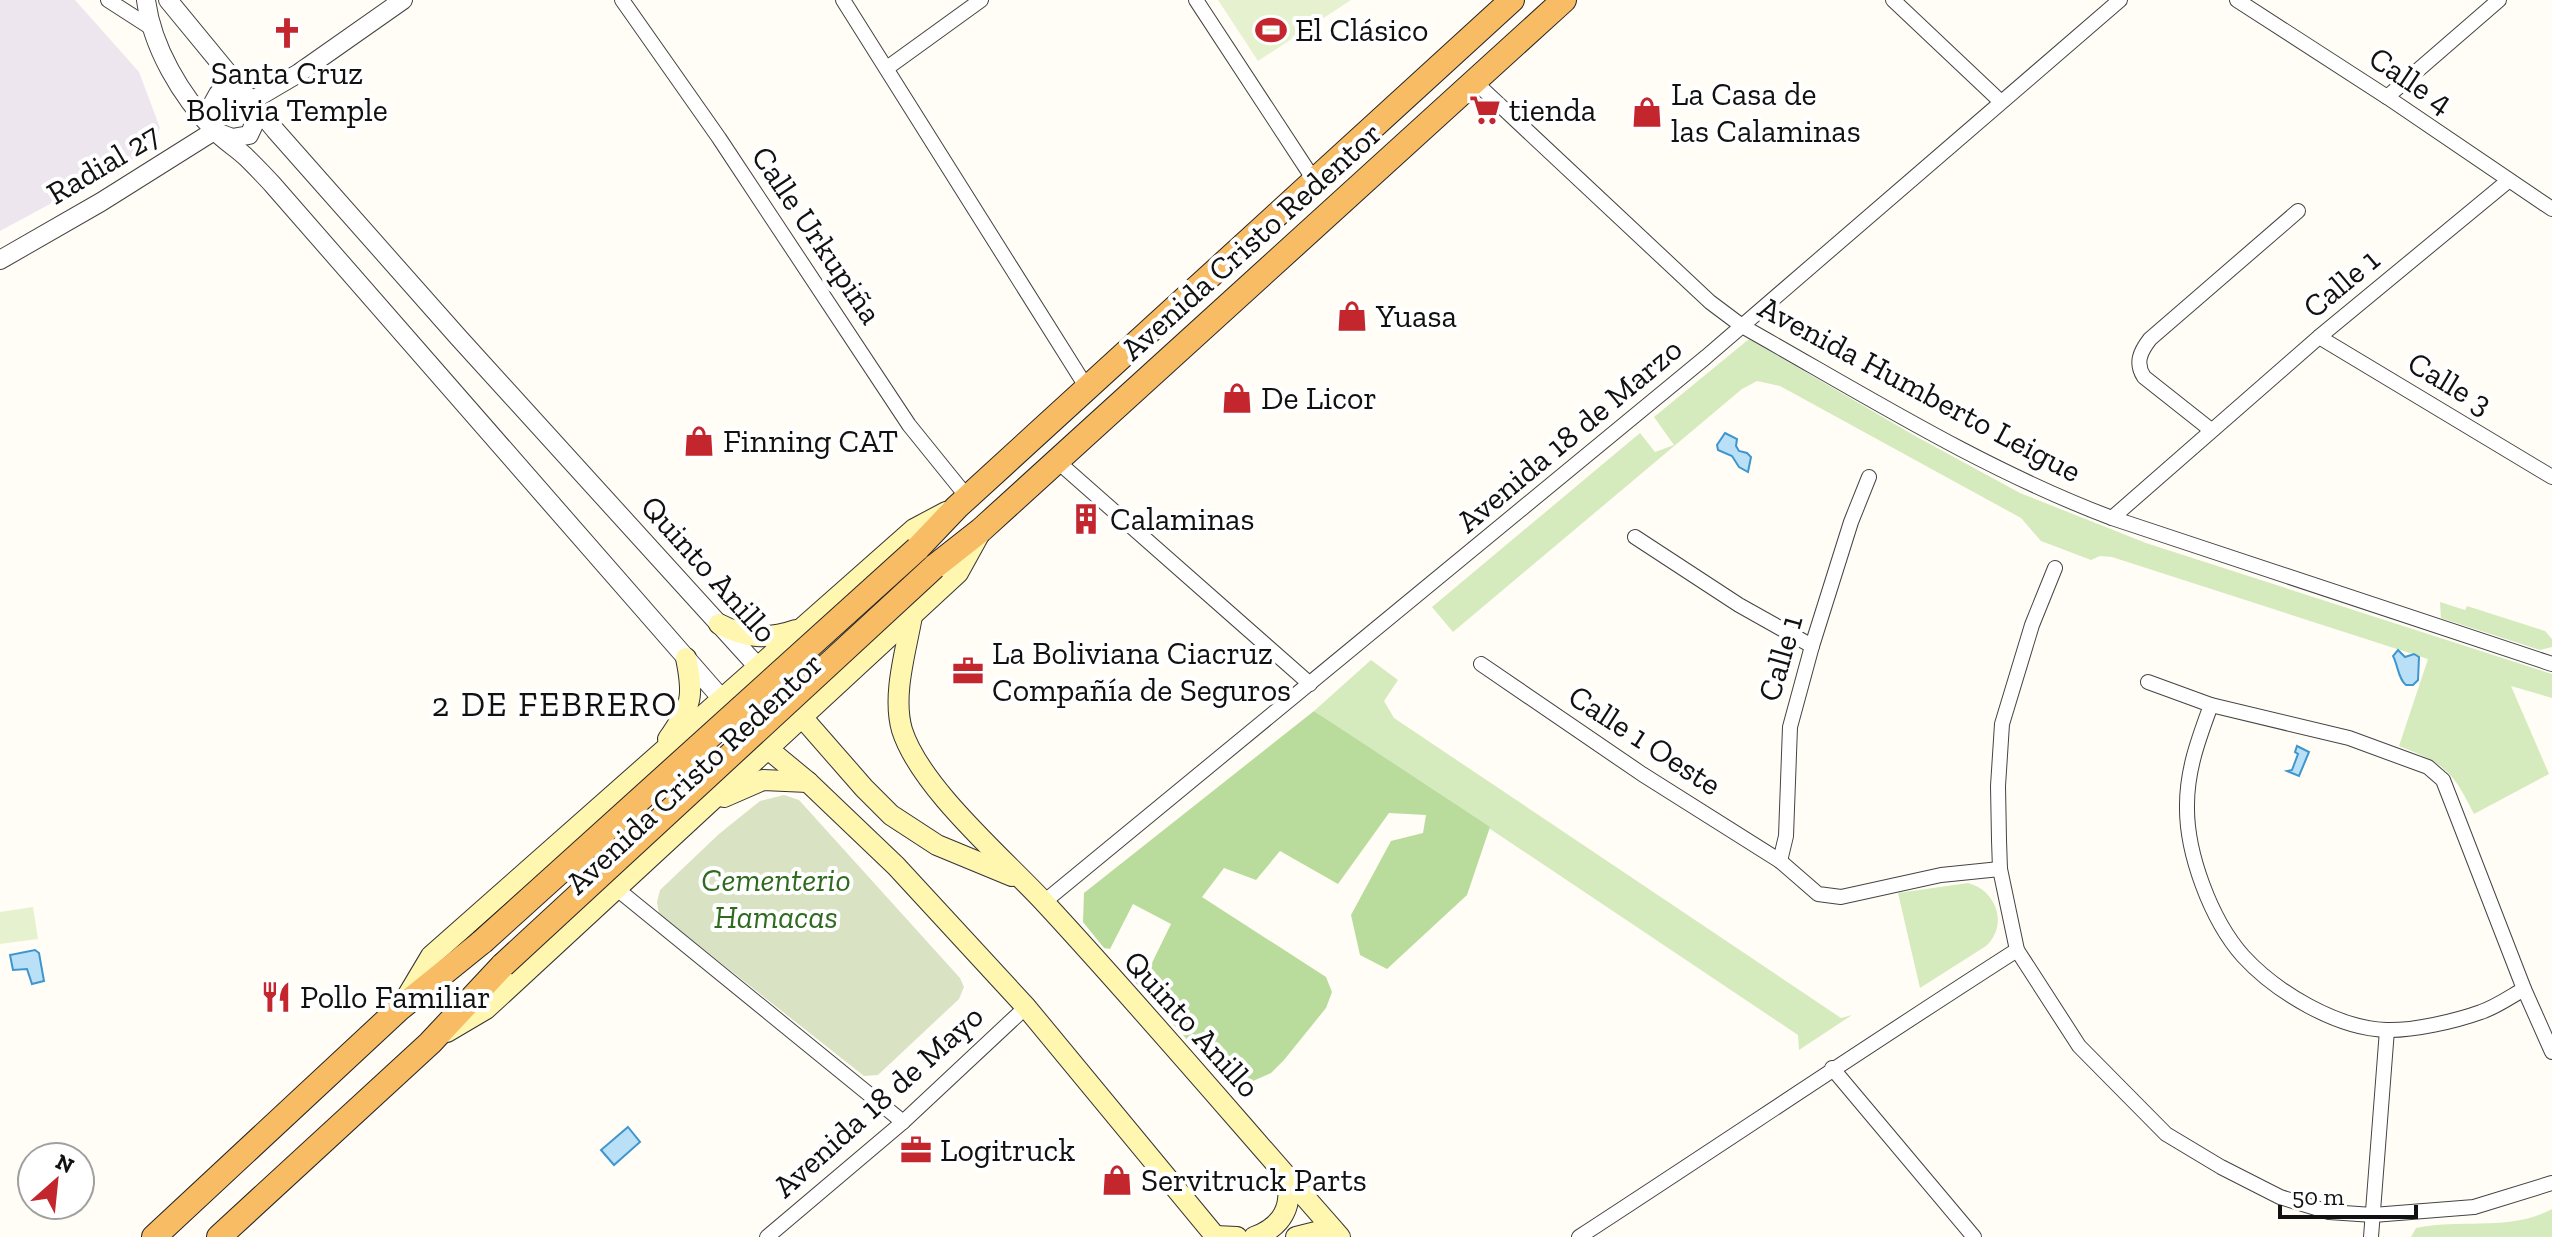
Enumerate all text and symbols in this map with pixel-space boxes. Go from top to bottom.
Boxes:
place label: El Clásico [1295,11,1428,49]
sports icon: El Clásico [1254,13,1288,47]
church icon: Santa Cruz Bolivia Temple [270,16,304,50]
street label: Calle 4 [2362,38,2460,122]
place label: Santa Cruz Bolivia Temple [186,54,388,129]
place label: La Casa de las Calaminas [1671,75,1861,150]
place label: tienda [1509,91,1596,129]
supermarket icon: tienda [1468,93,1502,127]
shop icon: La Casa de las Calaminas [1630,95,1664,129]
street label: Avenida Cristo Redentor [1113,114,1389,368]
street label: Radial 27 [40,116,166,212]
street label: Calle Urkupiña [744,139,890,331]
street label: Calle 1 [2295,240,2387,326]
street label: Avenida Humberto Leigue [1752,288,2088,490]
place label: Yuasa [1375,297,1457,335]
shop icon: Yuasa [1335,299,1369,333]
street label: Avenida 18 de Marzo [1449,330,1689,540]
street label: Calle 3 [2401,343,2499,423]
place label: De Licor [1261,379,1377,417]
shop icon: De Licor [1220,381,1254,415]
place label: Finning CAT [723,422,898,460]
shop icon: Finning CAT [682,424,716,458]
street label: Quinto Anillo [633,488,785,650]
place label: Calaminas [1110,500,1254,538]
building icon: Calaminas [1069,502,1103,536]
street label: Calle 1 [1750,611,1810,705]
place label: La Boliviana Ciacruz Compañía de Seguros [992,634,1291,709]
street label: Avenida Cristo Redentor [558,644,830,902]
office icon: La Boliviana Ciacruz Compañía de Seguros [951,654,985,688]
street label: Calle 1 Oeste [1562,677,1728,803]
district label: 2 DE FEBRERO [432,684,678,725]
park label: Cementerio Hamacas [701,861,851,936]
street label: Quinto Anillo [1116,943,1268,1105]
place label: Pollo Familiar [300,978,491,1016]
restaurant icon: Pollo Familiar [259,980,293,1014]
street label: Avenida 18 de Mayo [765,997,991,1205]
place label: Logitruck [940,1131,1075,1169]
office icon: Logitruck [899,1133,933,1167]
north arrow [16,1141,96,1221]
text: N [51,1148,79,1180]
place label: Servitruck Parts [1141,1161,1367,1199]
shop icon: Servitruck Parts [1100,1163,1134,1197]
scale bar [2280,1169,2416,1219]
text: 50 m [2292,1182,2345,1211]

